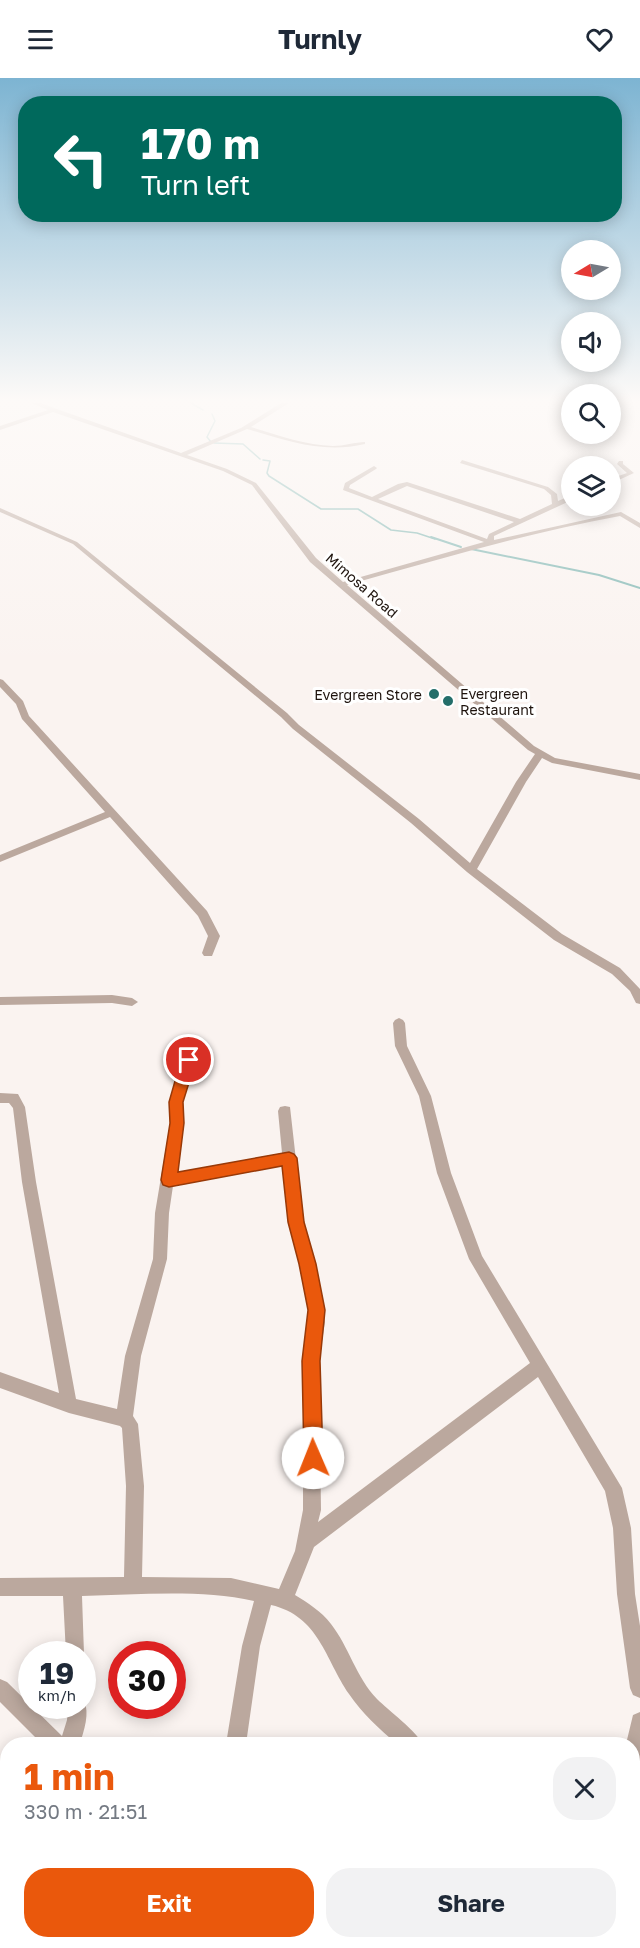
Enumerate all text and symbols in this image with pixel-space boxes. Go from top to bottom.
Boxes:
icon: menu [24,23,57,56]
text: Turnly [278,23,362,55]
icon: heart [583,23,616,56]
text: 170 m [141,118,260,168]
icon: left [42,120,120,198]
text: Turn left [141,169,250,201]
north arrow [561,240,621,300]
map controls [561,240,621,516]
button: sound [561,312,621,372]
button: search [561,384,621,444]
button: layers [561,456,621,516]
street label: Mimosa Road [323,549,401,621]
place label: Evergreen Restaurant [460,685,534,718]
place label: Evergreen Store [314,686,422,703]
marker: Evergreen Store [427,687,441,701]
marker: Evergreen Restaurant [441,694,455,708]
pin [163,1034,214,1085]
icon: arrive [172,1043,205,1076]
position arrow [281,1426,345,1490]
speed limit sign: 30 [108,1641,186,1719]
text: 19 [40,1655,74,1691]
text: km/h [38,1686,76,1704]
text: 1 min [24,1755,115,1798]
button: close [553,1757,616,1820]
text: 330 m · 21:51 [24,1799,147,1823]
button: Exit [24,1868,314,1937]
button: Share [326,1868,616,1937]

